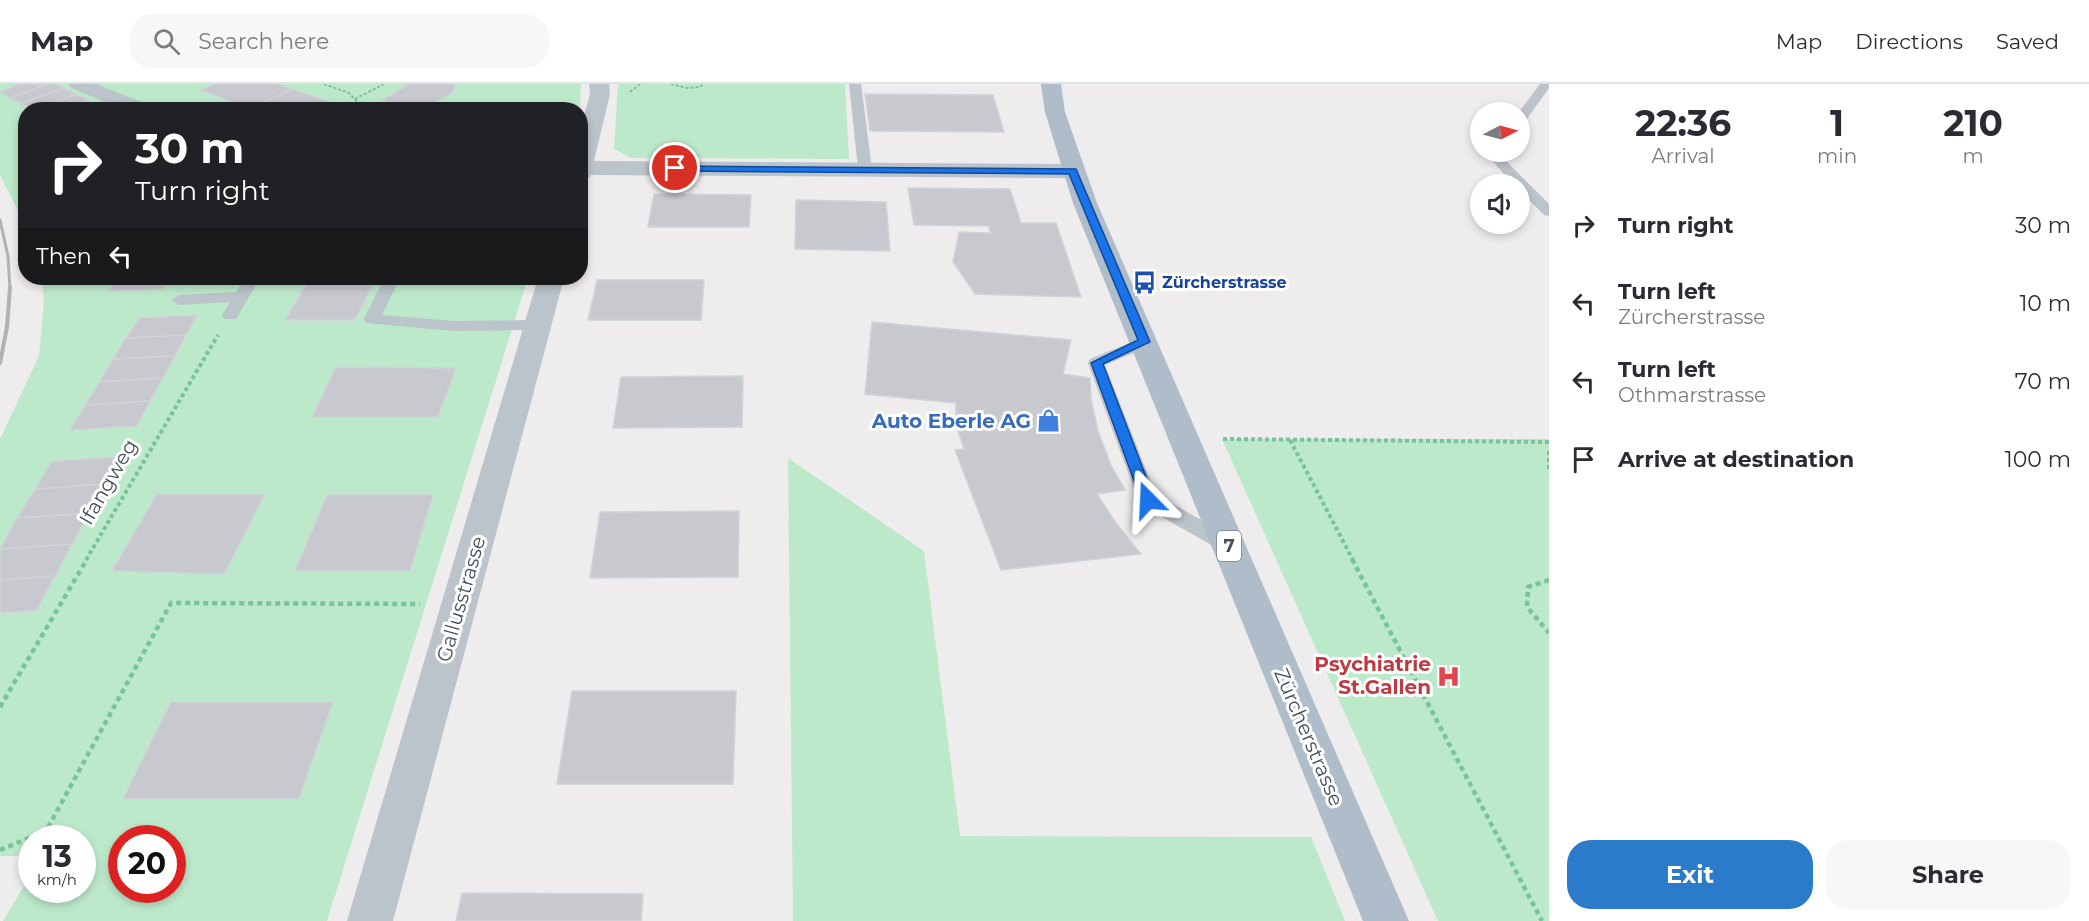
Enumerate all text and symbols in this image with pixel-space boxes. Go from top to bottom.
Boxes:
search box [129,14,549,68]
text: Map [30,24,93,58]
icon: search [150,25,183,58]
text: Search here [198,28,329,55]
text: Map [1776,29,1822,54]
text: Directions [1855,29,1963,54]
text: Saved [1996,29,2059,54]
text: 22:36 [1635,101,1731,145]
text: 1 [1830,101,1844,145]
text: 210 [1943,101,2003,145]
north arrow [1470,102,1530,162]
map controls [1470,102,1530,234]
text: 30 m [135,122,244,174]
icon: right [36,126,114,204]
pin [649,142,700,193]
text: Arrival [1652,144,1715,168]
text: min [1817,144,1857,168]
text: m [1962,144,1984,168]
icon: arrive [658,151,691,184]
text: Turn right [135,174,270,207]
button: sound [1470,174,1530,234]
icon: right [1567,209,1600,242]
text: Turn right [1618,212,1733,239]
text: 30 m [2015,212,2071,239]
icon: left [104,240,137,273]
text: Then [36,243,92,270]
bus stop icon: Zürcherstrasse [1131,269,1157,295]
place label: Zürcherstrasse [1162,273,1287,292]
text: Turn left [1618,278,1716,305]
icon: left [1567,287,1600,320]
text: 10 m [2019,290,2071,317]
text: Zürcherstrasse [1618,305,1765,329]
text: Turn left [1618,356,1716,383]
icon: left [1567,365,1600,398]
text: 70 m [2015,368,2071,395]
text: Othmarstrasse [1618,383,1766,407]
shop icon: Auto Eberle AG [1036,408,1062,434]
place label: Auto Eberle AG [871,409,1031,433]
street label: Ifangweg [74,435,142,529]
icon: arrive [1567,443,1600,476]
text: Arrive at destination [1618,446,1854,473]
text: 100 m [2005,446,2071,473]
position arrow [1116,468,1180,532]
road number: 7 [1217,531,1241,561]
street label: Gallusstrasse [432,533,490,665]
place label: Psychiatrie St.Gallen [1314,652,1431,699]
hospital icon: Psychiatrie St.Gallen [1436,663,1462,689]
street label: Zürcherstrasse [1269,665,1349,809]
speed limit sign: 20 [108,825,186,903]
text: 13 [42,838,72,875]
button: Exit [1567,840,1813,909]
button: Share [1825,840,2071,909]
text: km/h [37,870,77,889]

